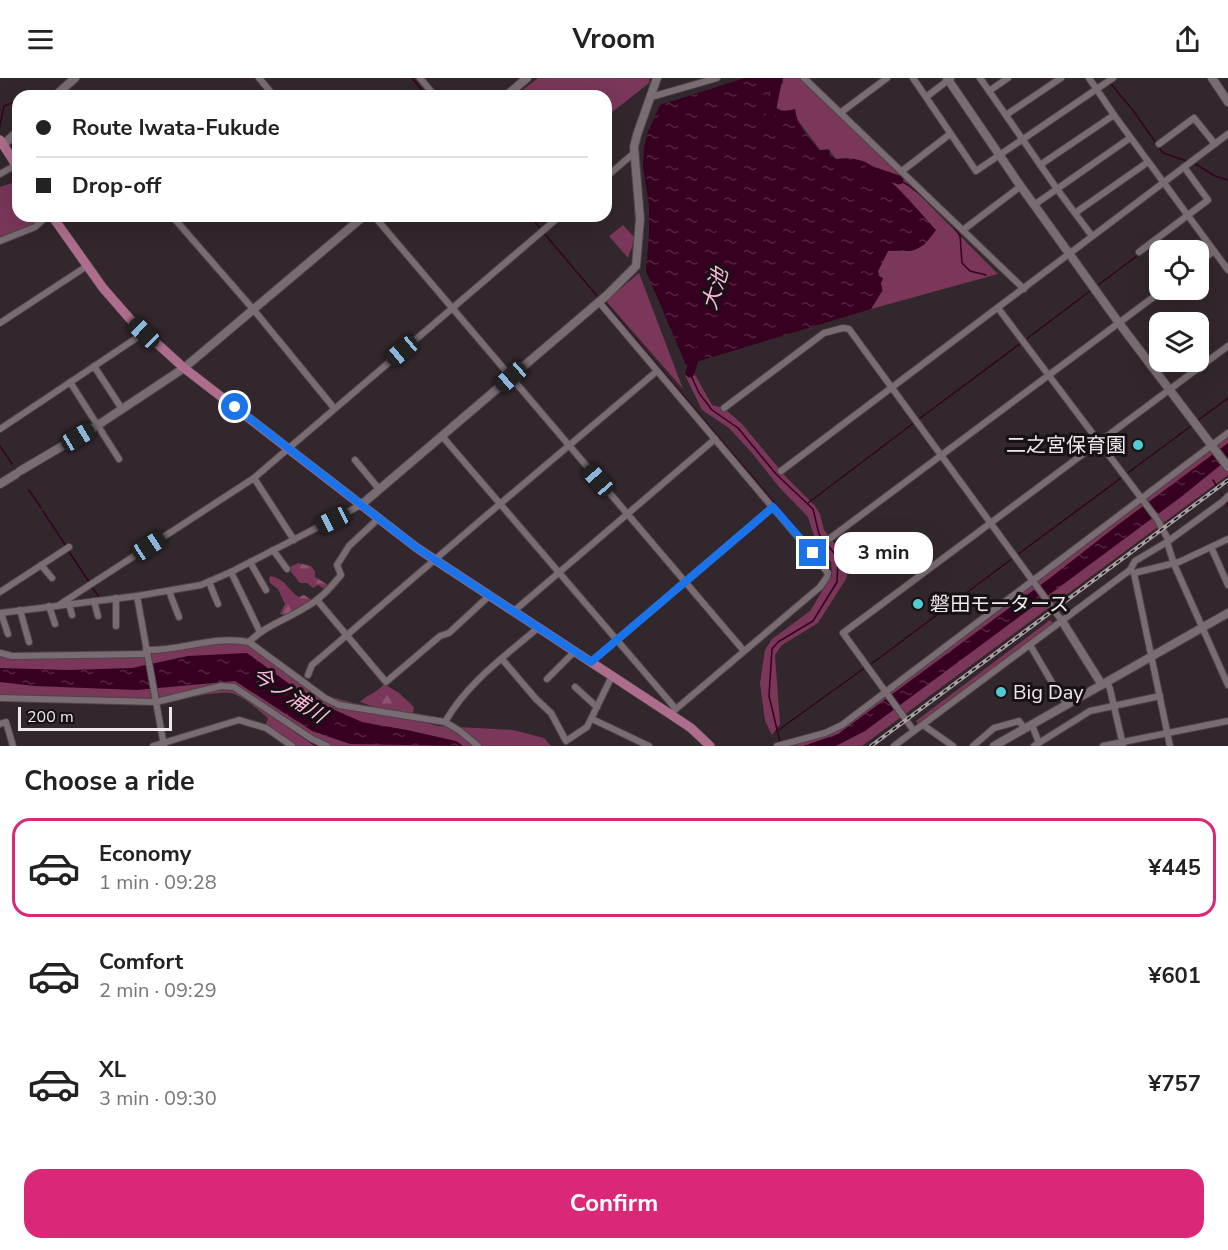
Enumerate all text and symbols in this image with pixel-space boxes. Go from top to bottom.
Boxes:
text: Vroom [573,21,655,58]
icon: menu [24,23,57,56]
icon: share [1171,23,1204,56]
text: Route Iwata-Fukude [72,113,280,143]
text: Drop-off [72,171,161,201]
map controls [1149,240,1209,372]
button: locate [1149,240,1209,300]
water label: 大池 [695,263,735,313]
button: layers [1149,312,1209,372]
car [125,314,163,352]
car [382,333,422,369]
car [492,358,530,396]
route start [221,393,248,420]
car [58,420,98,454]
place label: 二之宮保育園 [1006,432,1126,459]
marker: 二之宮保育園 [1131,438,1145,452]
car [579,461,617,499]
car [313,504,353,536]
car [129,529,169,563]
callout: 3 min [834,532,933,574]
route end [799,539,826,566]
text: 3 min [858,539,909,566]
place label: 磐田モータース [930,591,1069,618]
marker: 磐田モータース [911,597,925,611]
water label: 今ノ浦川 [246,660,334,731]
place label: Big Day [1013,679,1084,706]
marker: Big Day [994,685,1008,699]
scale bar [18,704,172,732]
text: 200 m [27,706,74,728]
text: Choose a ride [24,763,195,800]
text: Economy [99,839,191,869]
icon: car [27,841,81,895]
text: ¥445 [1148,853,1201,883]
text: 1 min · 09:28 [99,869,217,896]
text: Comfort [99,947,183,977]
icon: car [27,949,81,1003]
text: ¥601 [1148,961,1201,991]
text: 2 min · 09:29 [99,977,217,1004]
text: XL [99,1055,126,1085]
icon: car [27,1057,81,1111]
text: ¥757 [1148,1069,1201,1099]
text: 3 min · 09:30 [99,1085,217,1112]
button: Confirm [24,1169,1204,1238]

